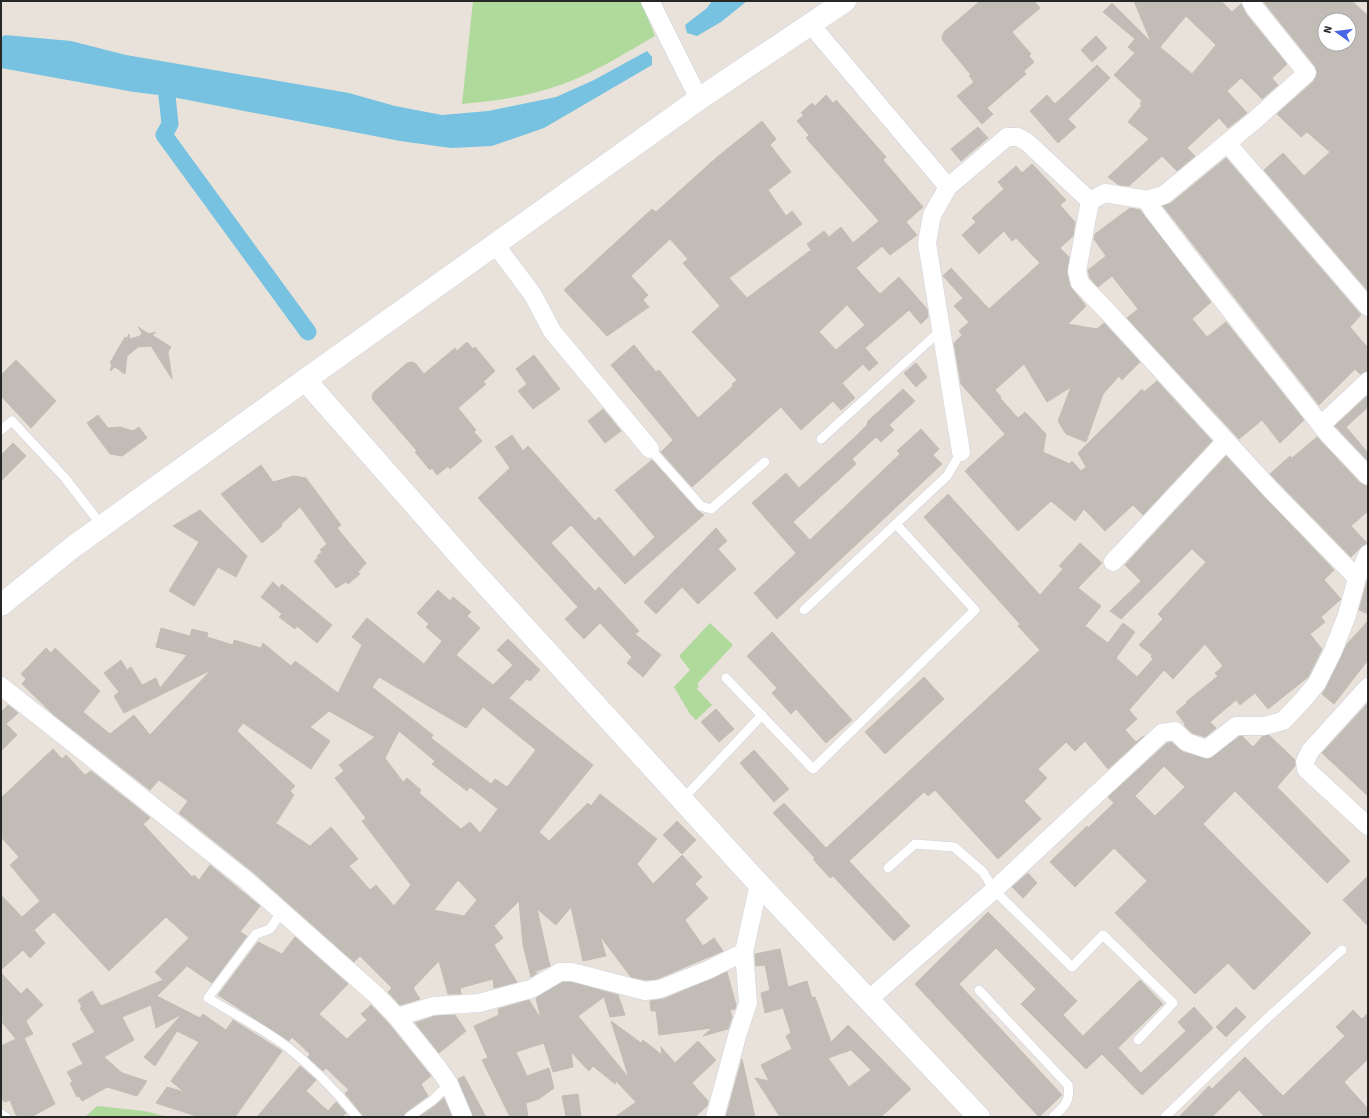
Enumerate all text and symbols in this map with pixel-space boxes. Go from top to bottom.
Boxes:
north arrow [1317,12,1357,52]
text: N [1320,24,1336,35]

